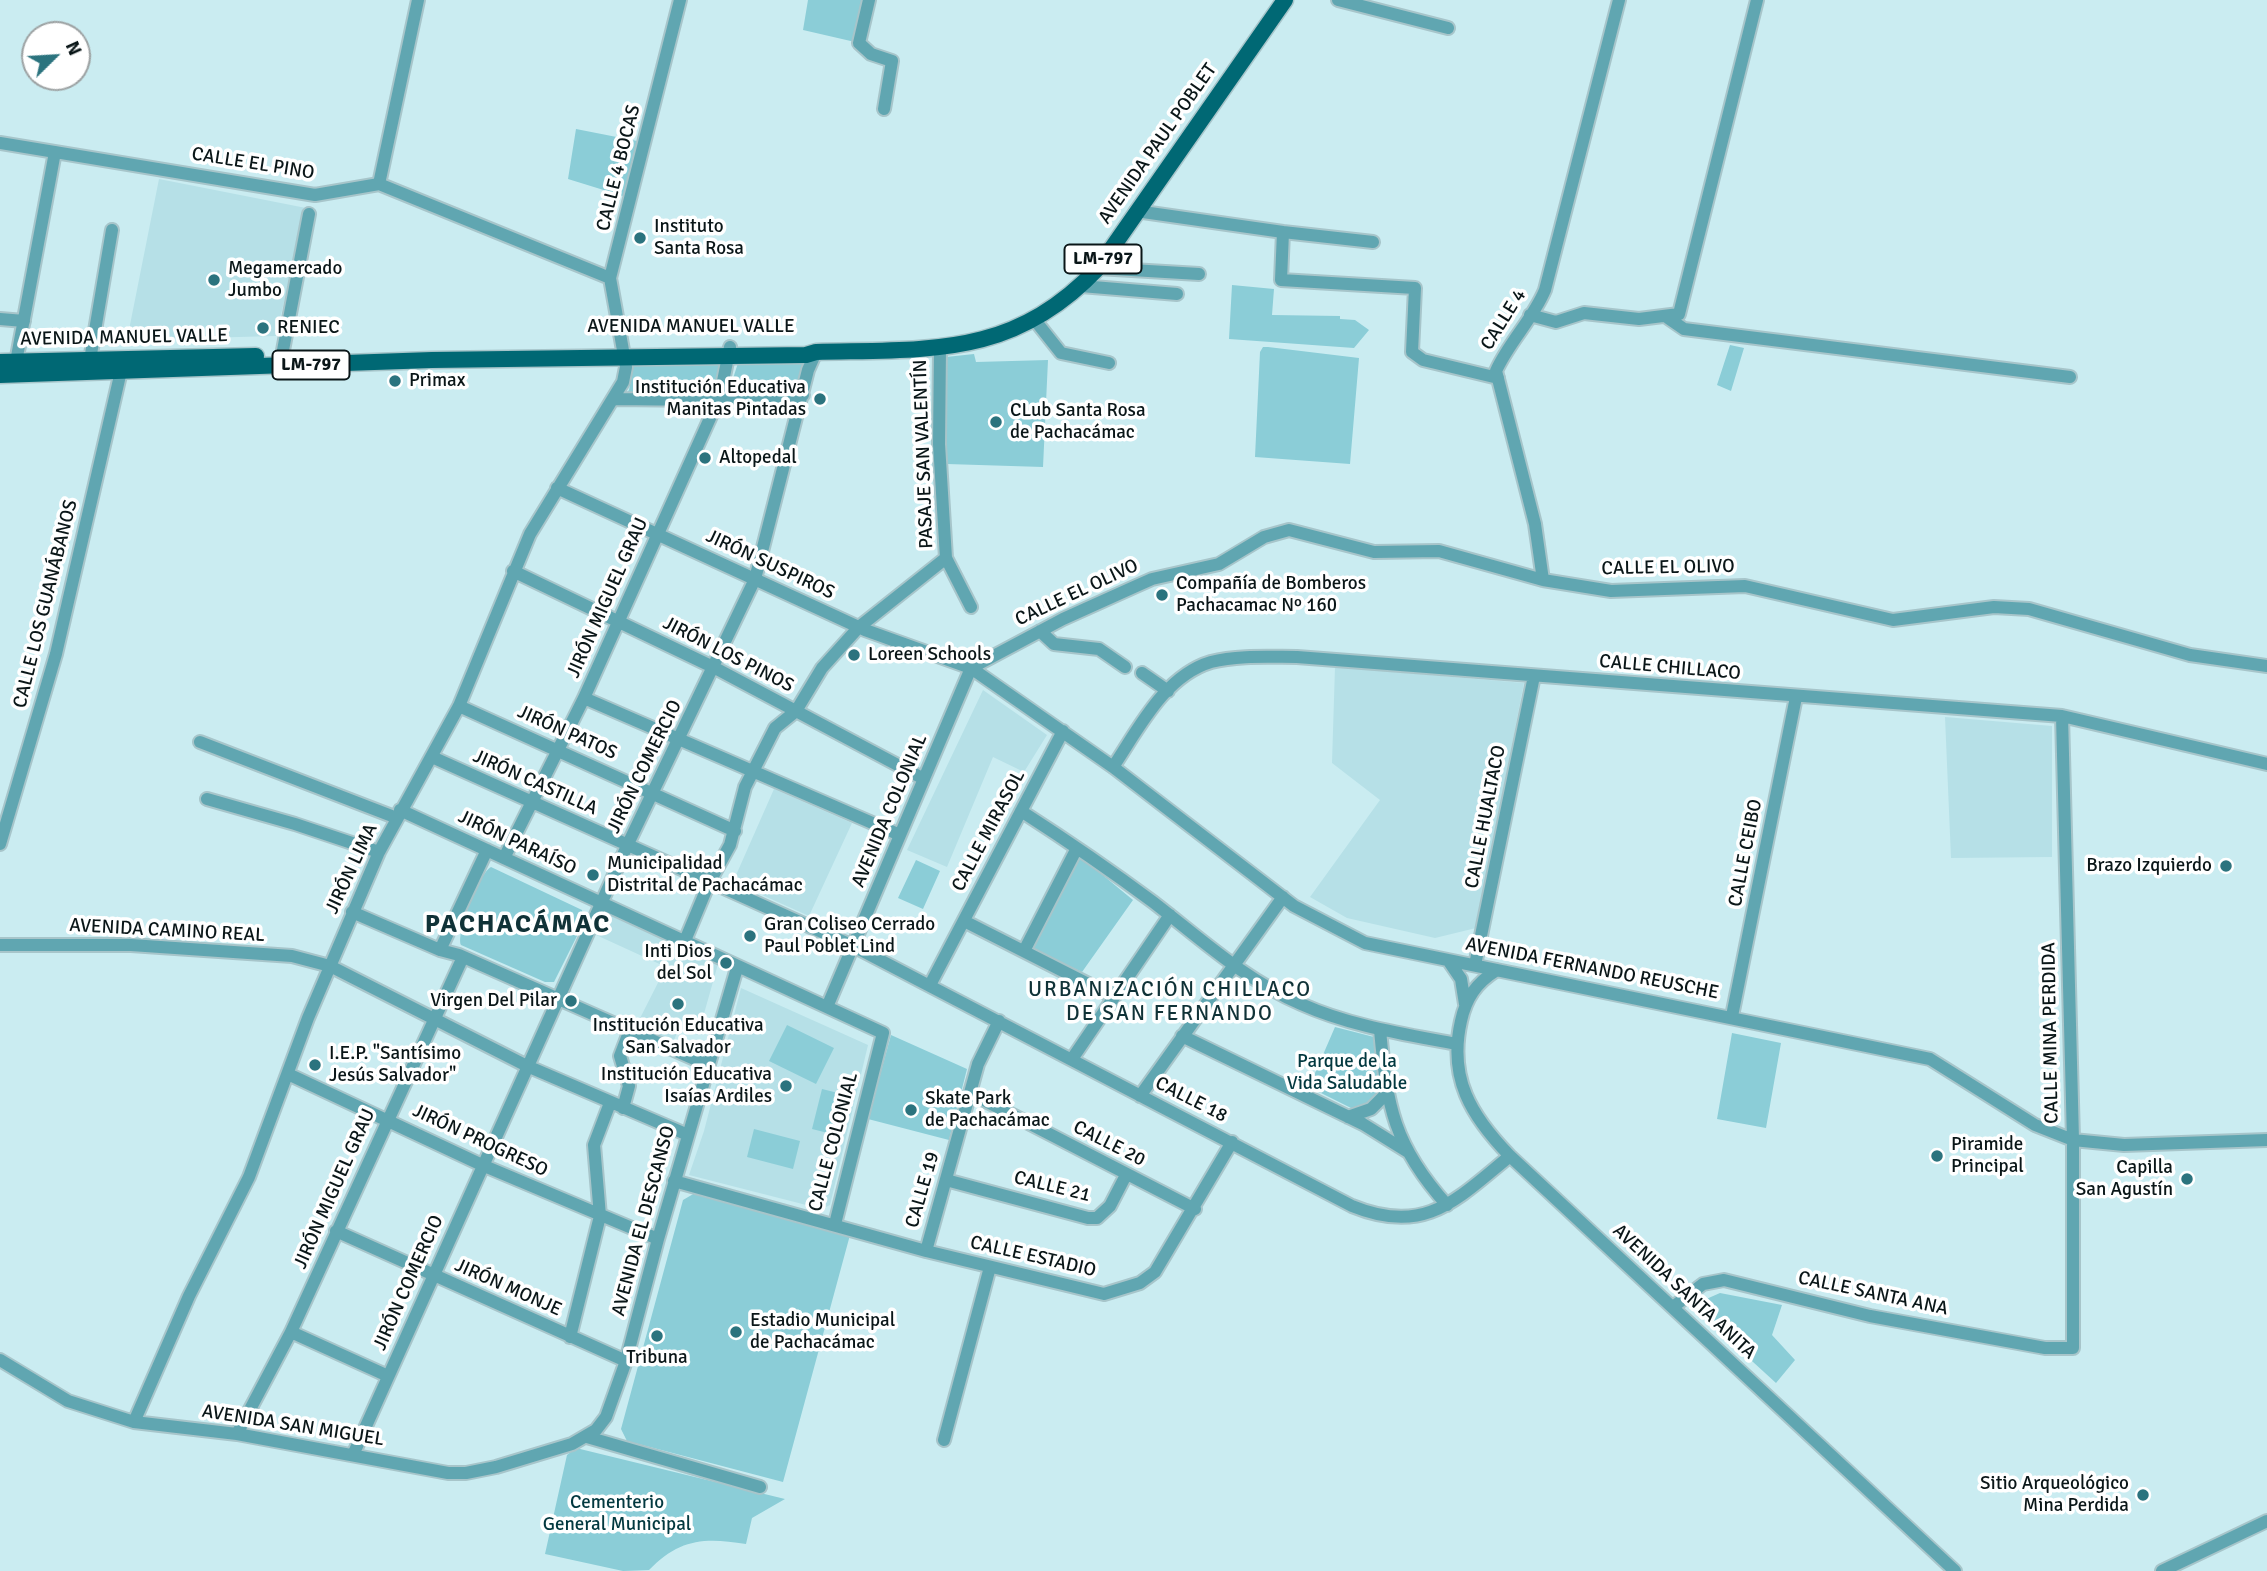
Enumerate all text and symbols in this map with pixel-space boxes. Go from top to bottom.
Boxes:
north arrow [21,21,91,91]
text: N [60,37,87,59]
street label: AVENIDA PAUL POBLET [1094,59,1222,229]
street label: CALLE 4 BOCAS [592,102,646,234]
street label: CALLE EL PINO [190,143,316,185]
place label: Instituto Santa Rosa [654,216,744,260]
marker: Instituto Santa Rosa [632,230,648,246]
road number: LM-797 [1064,244,1142,274]
place label: Megamercado Jumbo [228,258,342,302]
marker: Megamercado Jumbo [206,272,222,288]
street label: CALLE 4 [1476,285,1532,355]
street label: AVENIDA MANUEL VALLE [587,316,795,338]
place label: RENIEC [277,317,340,339]
marker: RENIEC [255,320,271,336]
street label: AVENIDA MANUEL VALLE [20,325,228,351]
road number: LM-797 [272,351,350,380]
street label: PASAJE SAN VALENTÍN [909,359,939,549]
place label: Primax [409,370,465,392]
marker: Primax [387,373,403,389]
place label: Institución Educativa Manitas Pintadas [635,377,806,421]
marker: Institución Educativa Manitas Pintadas [812,391,828,407]
place label: CLub Santa Rosa de Pachacámac [1010,400,1146,444]
marker: CLub Santa Rosa de Pachacámac [988,414,1004,430]
place label: Altopedal [719,447,797,469]
marker: Altopedal [697,450,713,466]
street label: CALLE LOS GUANÁBANOS [9,497,83,711]
street label: JIRÓN MIGUEL GRAU [562,514,654,682]
street label: JIRÓN SUSPIROS [702,525,838,605]
street label: CALLE EL OLIVO [1012,555,1142,631]
street label: CALLE EL OLIVO [1601,555,1735,581]
place label: Compañía de Bomberos Pachacamac Nº 160 [1176,573,1366,617]
marker: Compañía de Bomberos Pachacamac Nº 160 [1154,587,1170,603]
street label: JIRÓN LOS PINOS [659,612,797,698]
place label: Loreen Schools [868,644,991,666]
marker: Loreen Schools [846,647,862,663]
street label: CALLE CHILLACO [1598,650,1742,686]
street label: JIRÓN COMERCIO [603,697,687,837]
street label: JIRÓN PATOS [514,701,620,765]
street label: AVENIDA COLONIAL [847,731,933,891]
street label: CALLE HUALTACO [1461,743,1511,891]
street label: JIRÓN CASTILLA [469,745,601,821]
street label: CALLE MIRASOL [947,766,1031,896]
street label: CALLE CEIBO [1724,797,1768,909]
street label: JIRÓN PARAÍSO [454,806,580,880]
street label: JIRÓN LIMA [321,820,383,918]
place label: Municipalidad Distrital de Pachacámac [607,853,803,897]
place label: Brazo Izquierdo [2086,855,2212,877]
marker: Brazo Izquierdo [2218,858,2234,874]
marker: Municipalidad Distrital de Pachacámac [585,867,601,883]
district label: PACHACÁMAC [426,909,610,941]
street label: AVENIDA CAMINO REAL [69,914,265,948]
place label: Gran Coliseo Cerrado Paul Poblet Lind [764,914,935,958]
marker: Gran Coliseo Cerrado Paul Poblet Lind [742,928,758,944]
street label: AVENIDA FERNANDO REUSCHE [1463,933,1721,1005]
place label: Inti Dios del Sol [644,941,712,985]
street label: CALLE MINA PERDIDA [2038,942,2064,1124]
marker: Inti Dios del Sol [718,955,734,971]
district label: URBANIZACIÓN CHILLACO DE SAN FERNANDO [1031,977,1309,1027]
place label: Virgen Del Pilar [430,990,557,1012]
marker: Virgen Del Pilar [563,993,579,1009]
marker: Institución Educativa San Salvador [670,996,686,1012]
place label: Institución Educativa San Salvador [592,1015,764,1059]
place label: I.E.P. "Santísimo Jesús Salvador" [329,1043,461,1087]
park label: Parque de la Vida Saludable [1287,1051,1407,1095]
marker: I.E.P. "Santísimo Jesús Salvador" [307,1057,323,1073]
place label: Institución Educativa Isaías Ardiles [601,1064,772,1108]
street label: CALLE COLONIAL [804,1070,864,1214]
street label: CALLE 18 [1151,1072,1231,1128]
marker: Institución Educativa Isaías Ardiles [778,1078,794,1094]
place label: Skate Park de Pachacámac [925,1088,1050,1132]
street label: JIRÓN PROGRESO [409,1100,551,1182]
marker: Skate Park de Pachacámac [903,1102,919,1118]
street label: JIRÓN MIGUEL GRAU [289,1105,381,1273]
street label: CALLE 20 [1069,1116,1149,1172]
street label: AVENIDA EL DESCANSO [608,1123,680,1319]
place label: Piramide Principal [1951,1134,2024,1178]
marker: Piramide Principal [1929,1148,1945,1164]
street label: CALLE 19 [901,1149,945,1231]
place label: Capilla San Agustín [2076,1157,2173,1201]
street label: CALLE 21 [1011,1167,1093,1207]
marker: Capilla San Agustín [2179,1171,2195,1187]
street label: JIRÓN COMERCIO [369,1212,449,1354]
street label: AVENIDA SANTA ANITA [1608,1220,1760,1364]
street label: CALLE ESTADIO [968,1231,1098,1283]
street label: JIRÓN MONJE [451,1254,565,1322]
street label: CALLE SANTA ANA [1796,1267,1950,1321]
place label: Estadio Municipal de Pachacámac [750,1310,895,1354]
marker: Estadio Municipal de Pachacámac [728,1324,744,1340]
marker: Tribuna [649,1328,665,1344]
place label: Tribuna [626,1347,688,1369]
street label: AVENIDA SAN MIGUEL [200,1400,386,1452]
place label: Sitio Arqueológico Mina Perdida [1980,1473,2129,1517]
marker: Sitio Arqueológico Mina Perdida [2135,1487,2151,1503]
park label: Cementerio General Municipal [543,1492,691,1536]

